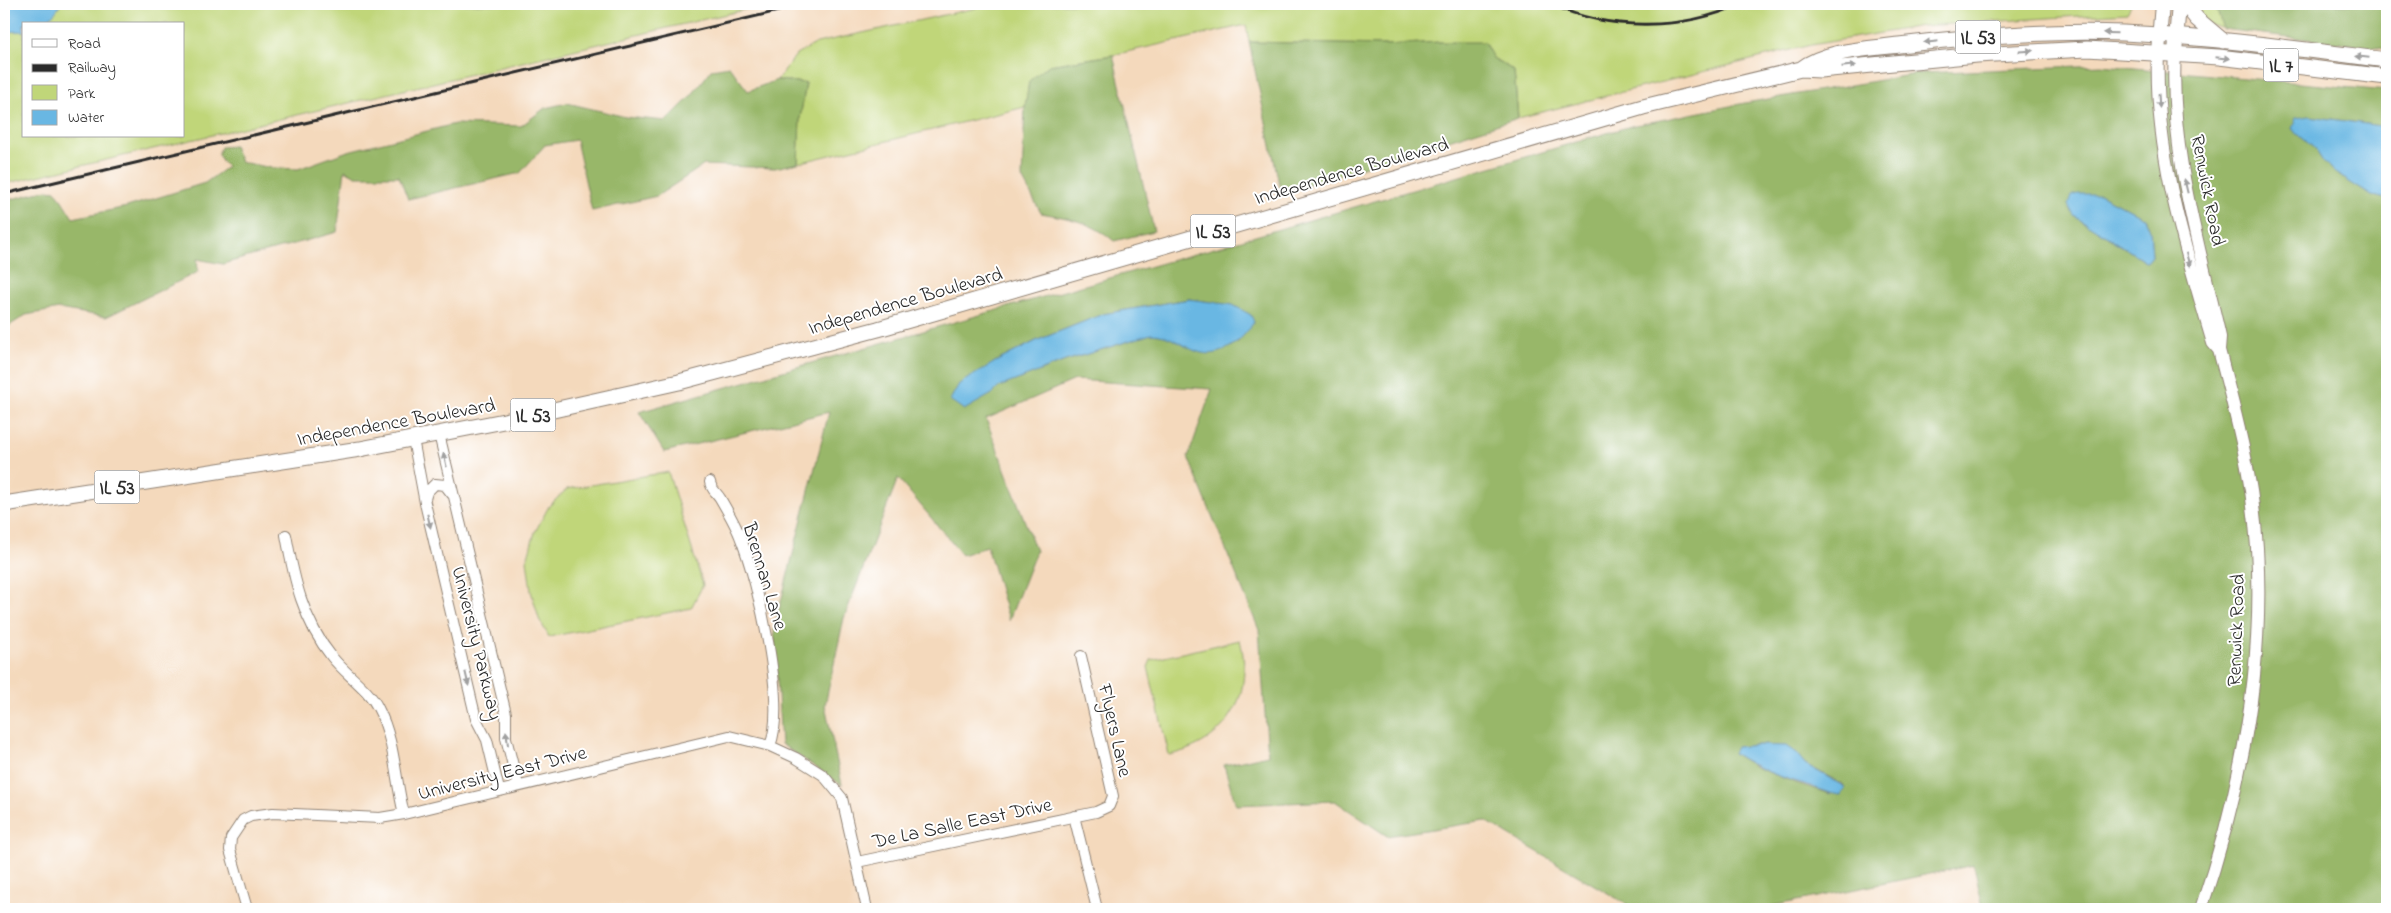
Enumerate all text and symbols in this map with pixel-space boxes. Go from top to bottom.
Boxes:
road number: IL 53 [1956,21,2000,54]
legend [22,22,185,138]
one-way arrow [2102,29,2118,37]
text: Road [68,33,101,55]
one-way arrow [1922,38,1938,46]
one-way arrow [2018,47,2034,55]
road number: IL 7 [2264,48,2298,82]
one-way arrow [2354,53,2370,61]
one-way arrow [2216,54,2232,62]
text: Railway [68,57,116,80]
one-way arrow [1842,62,1858,70]
text: Park [68,83,96,105]
one-way arrow [2155,93,2163,109]
text: Water [68,107,104,129]
street label: Independence Boulevard [1251,131,1452,214]
street label: Renwick Road [2182,132,2232,249]
one-way arrow [2182,179,2190,194]
road number: IL 53 [1190,215,1236,248]
one-way arrow [2185,253,2193,268]
street label: Independence Boulevard [805,261,1006,344]
street label: Independence Boulevard [295,392,498,455]
road number: IL 53 [510,398,556,432]
one-way arrow [441,453,449,468]
road number: IL 53 [94,471,140,504]
one-way arrow [425,514,433,529]
street label: Brennan Lane [733,518,794,634]
street label: University Parkway [442,564,509,723]
street label: Renwick Road [2221,573,2254,687]
one-way arrow [463,672,471,687]
street label: Flyers Lane [1089,680,1138,780]
one-way arrow [503,730,511,746]
street label: University East Drive [415,739,590,809]
street label: De La Salle East Drive [869,791,1055,858]

